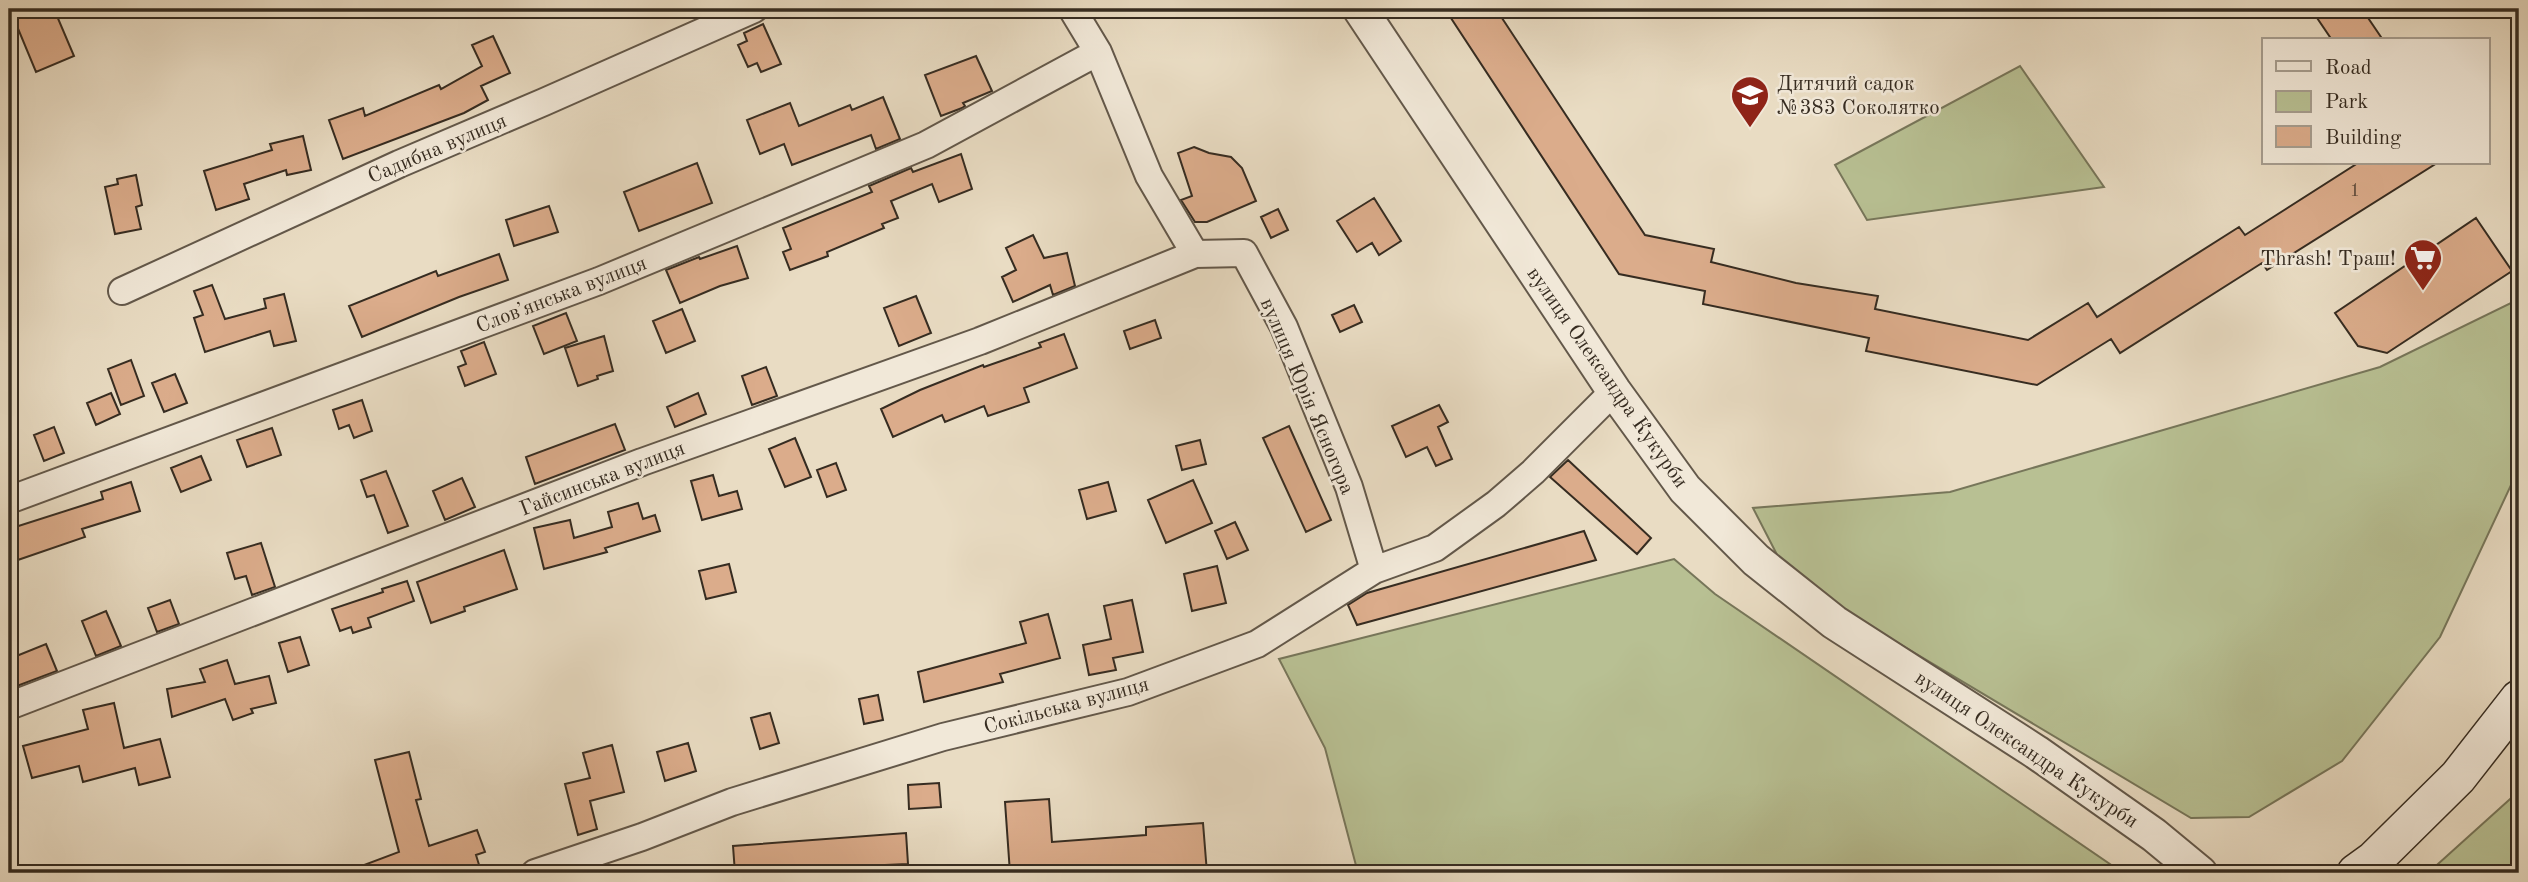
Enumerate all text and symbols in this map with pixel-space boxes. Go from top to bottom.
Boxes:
legend [2262,38,2490,164]
text: Road [2325,58,2372,79]
school or university icon: Дитячий садок №383 Соколятко [1729,74,1771,129]
place label: Дитячий садок №383 Соколятко [1777,74,1940,119]
text: Park [2325,92,2368,113]
street label: Садибна вулиця [365,111,510,188]
text: Building [2325,128,2402,149]
house number: 1 [2350,182,2360,200]
supermarket icon: Thrash! Траш! [2402,237,2444,292]
place label: Thrash! Траш! [2260,249,2396,270]
street label: Словʼянська вулиця [473,253,650,338]
street label: вулиця Олександра Кукурби [1522,264,1691,492]
street label: вулиця Юрія Ясногора [1256,295,1358,498]
street label: Гайсинська вулиця [517,438,688,521]
street label: вулиця Олександра Кукурби [1911,668,2142,833]
street label: Сокільська вулиця [982,674,1151,739]

